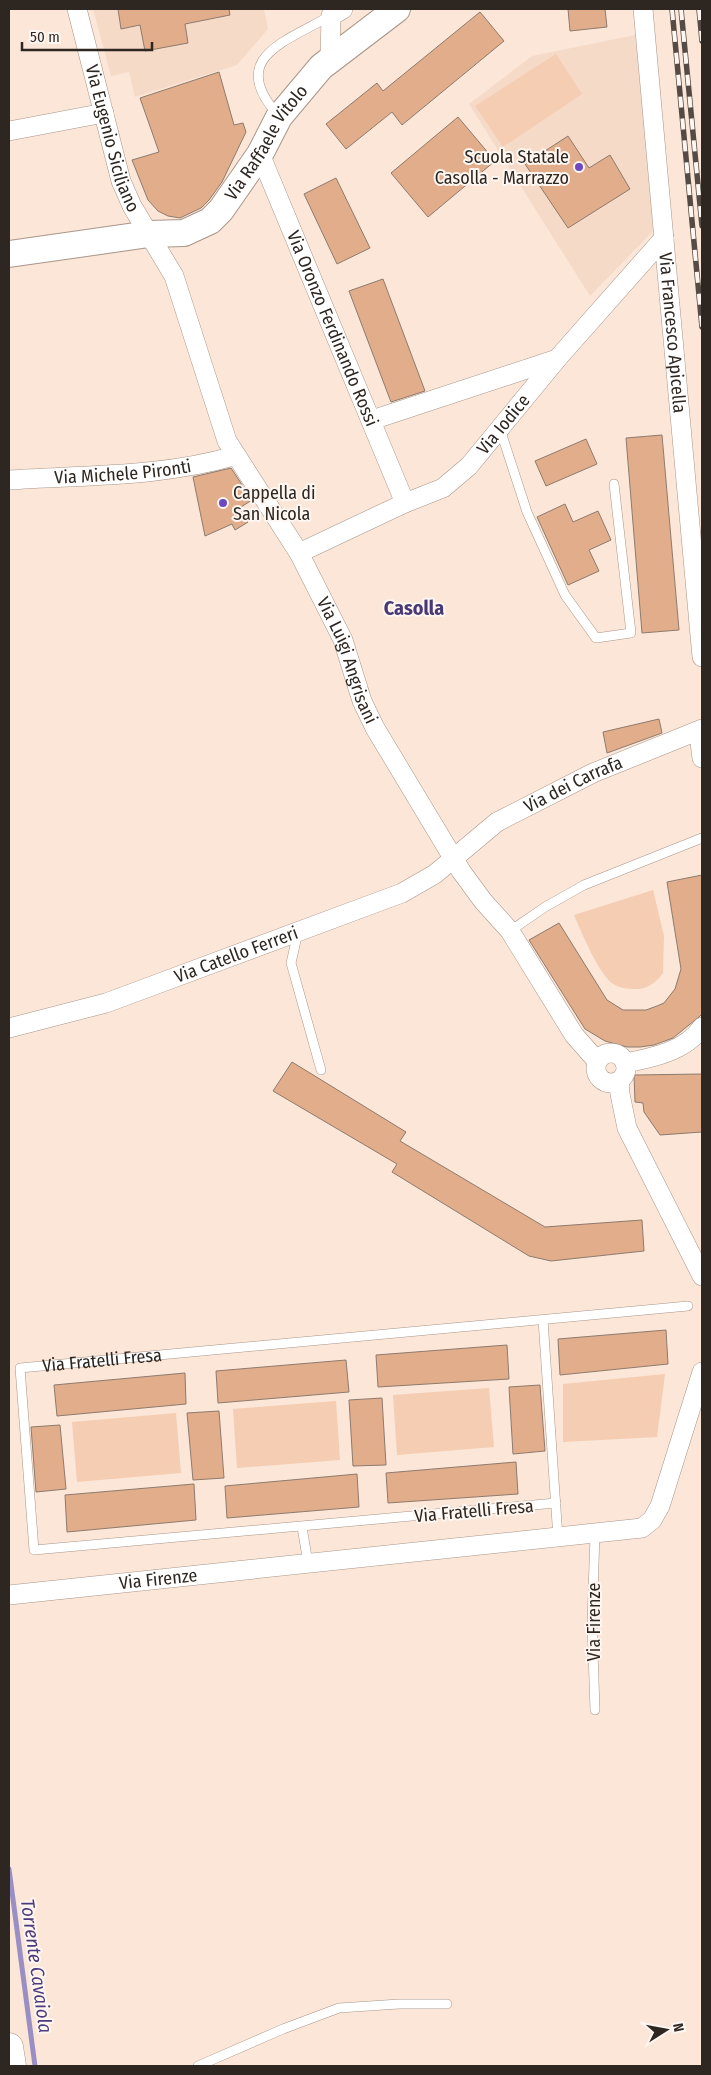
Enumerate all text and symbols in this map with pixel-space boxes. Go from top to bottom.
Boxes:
scale bar [22,20,152,52]
text: 50 m [30,28,60,46]
street label: Via Eugenio Siciliano [81,62,144,216]
street label: Via Raffaele Vitolo [220,80,312,205]
place label: Scuola Statale Casolla - Marrazzo [435,146,569,189]
marker: Scuola Statale Casolla - Marrazzo [573,161,585,173]
street label: Via Oronzo Ferdinando Rossi [282,228,383,430]
street label: Via Francesco Apicella [654,251,691,414]
street label: Via Iodice [472,390,534,459]
street label: Via Michele Pironti [54,455,193,489]
place label: Cappella di San Nicola [233,482,315,525]
marker: Cappella di San Nicola [217,497,229,509]
street label: Via Luigi Angrisani [312,593,382,727]
district label: Casolla [384,596,444,620]
street label: Via dei Carrafa [520,751,626,817]
street label: Via Catello Ferreri [171,922,301,988]
street label: Via Fratelli Fresa [41,1344,163,1377]
street label: Via Fratelli Fresa [413,1495,535,1527]
street label: Via Firenze [118,1564,199,1594]
street label: Via Firenze [583,1583,605,1661]
water label: Torrente Cavaiola [16,1898,57,2035]
north arrow [641,2005,691,2055]
text: N [669,2022,687,2033]

